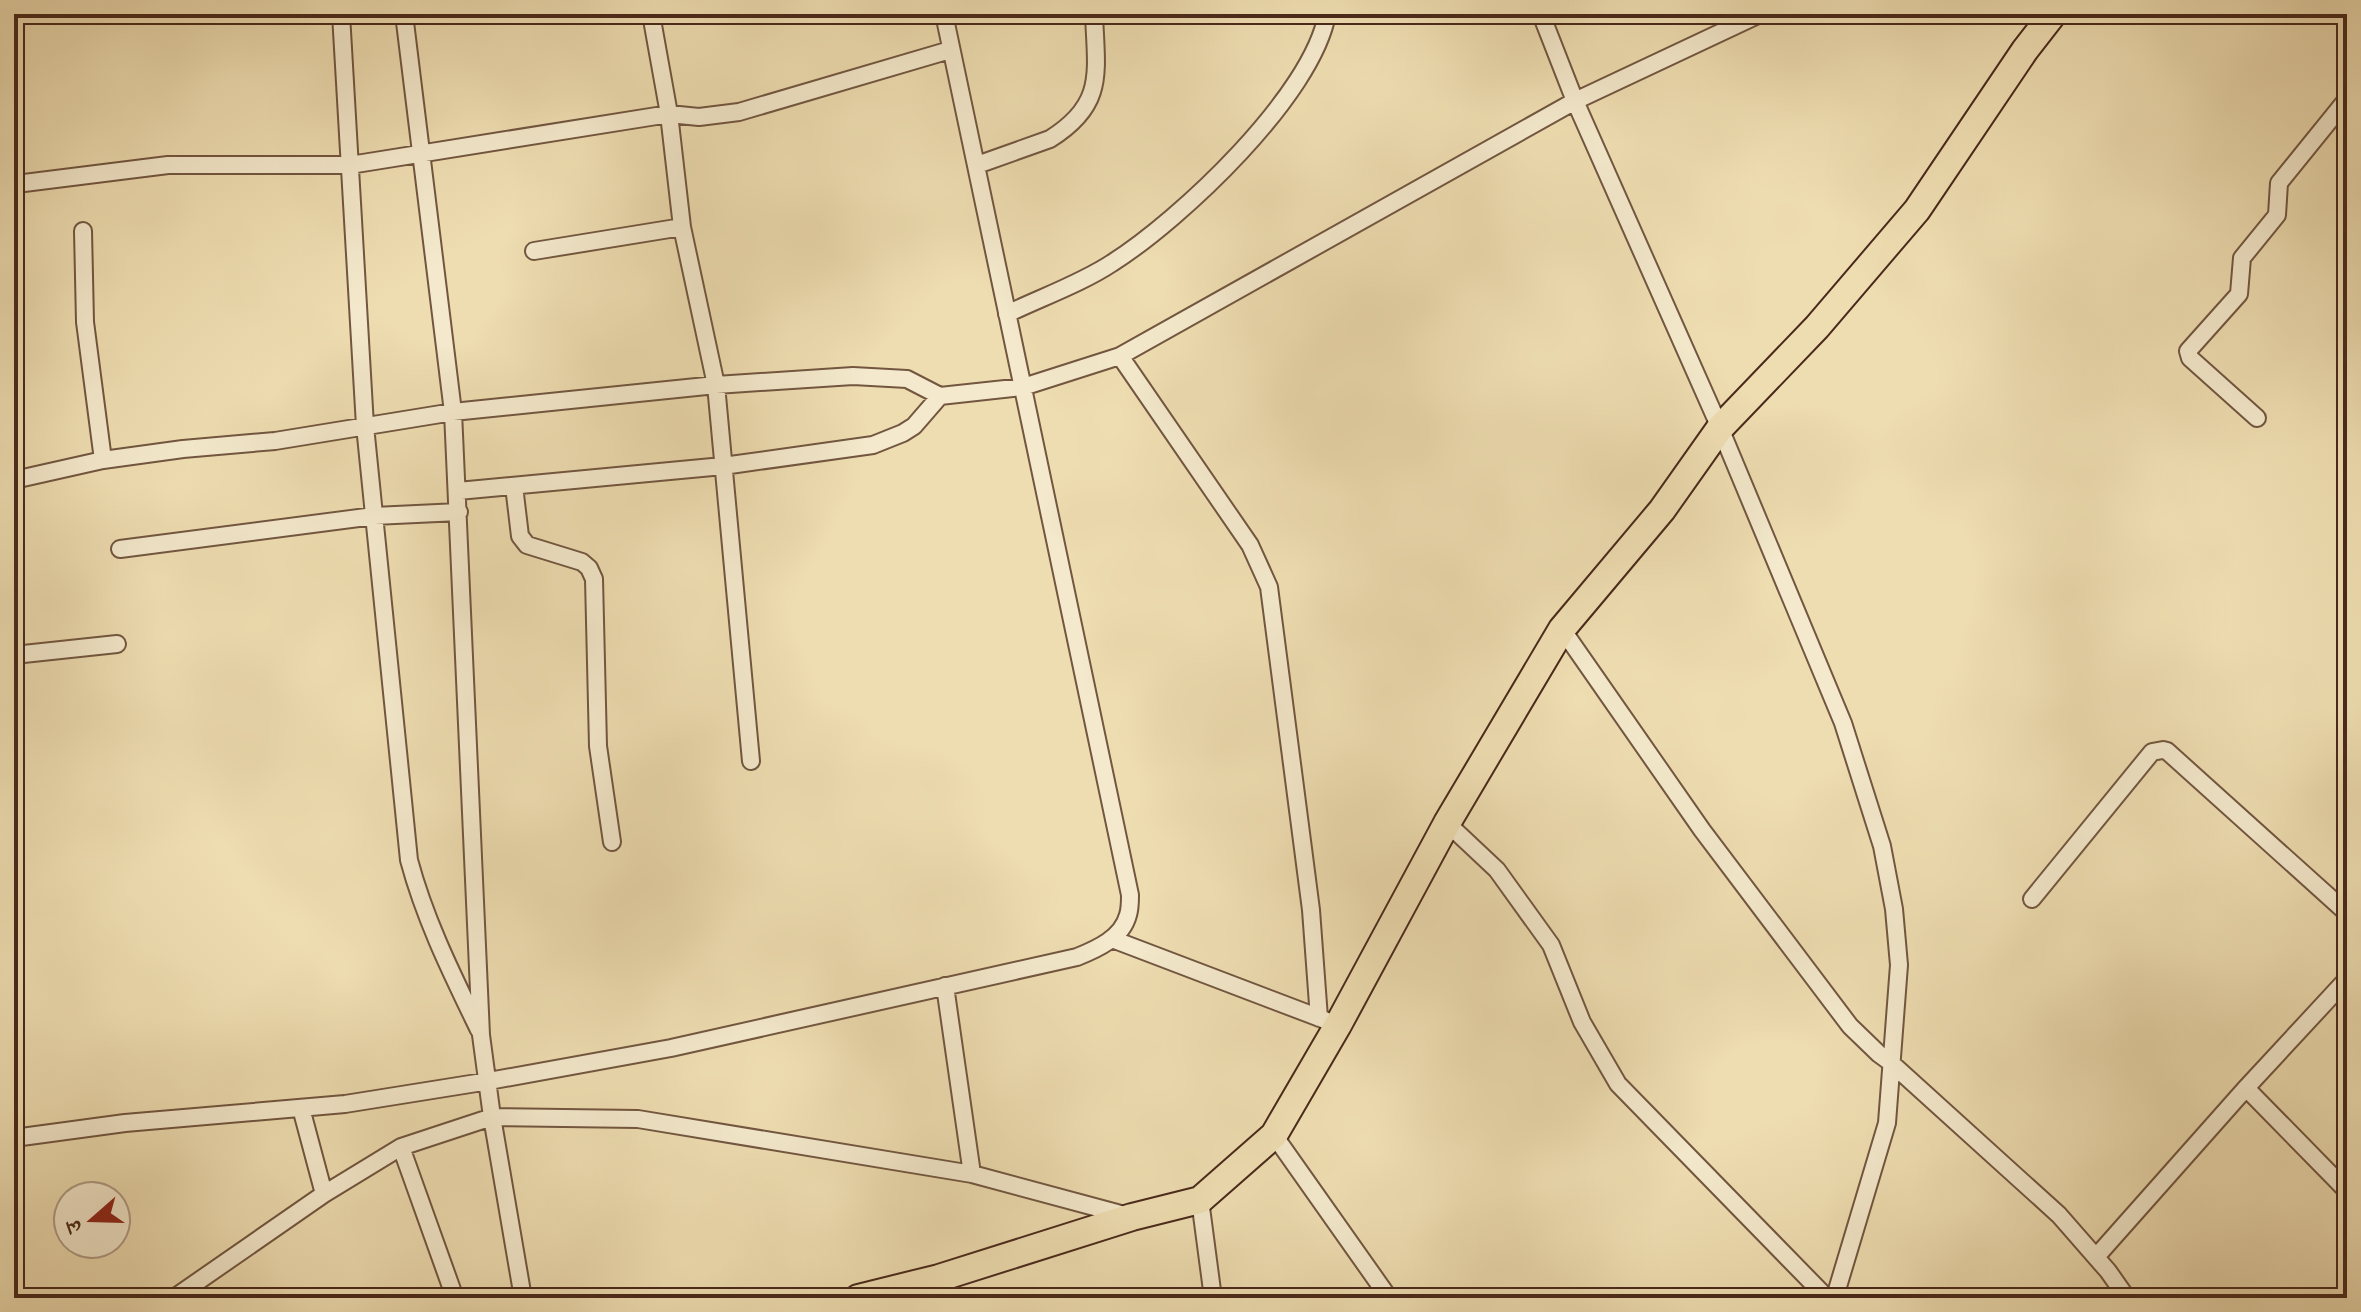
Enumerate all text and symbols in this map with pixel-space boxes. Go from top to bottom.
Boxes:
north arrow [52,1180,132,1260]
text: उ [56,1214,91,1239]

